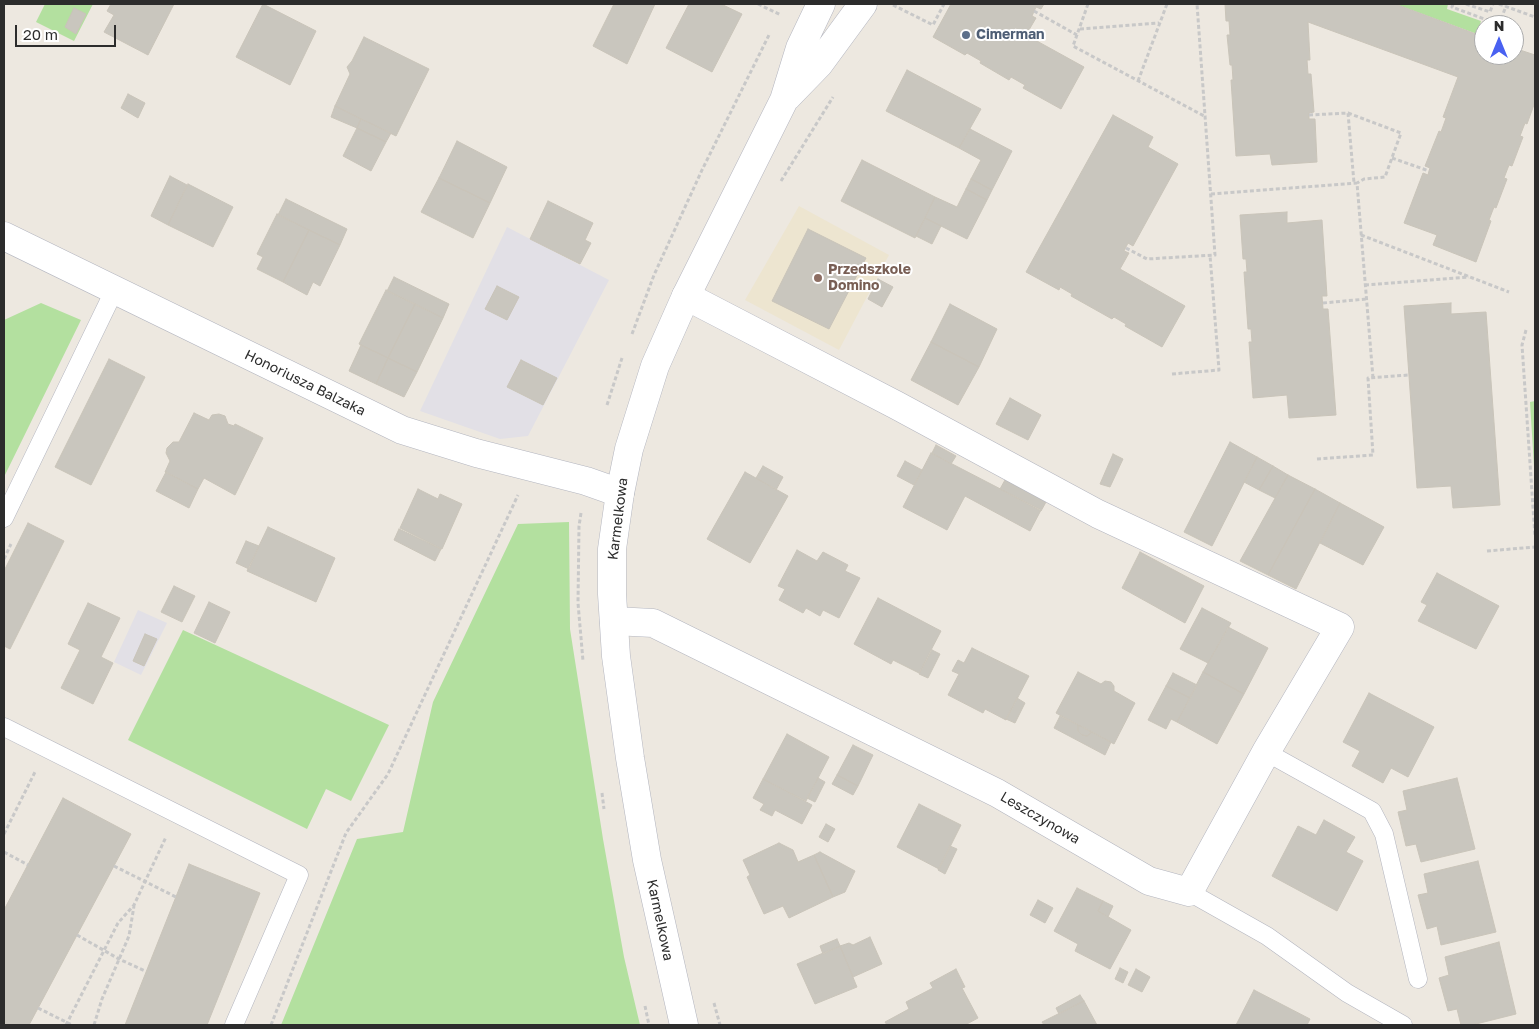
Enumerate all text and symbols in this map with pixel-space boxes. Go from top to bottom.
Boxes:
scale bar [18,15,119,47]
north arrow [1474,15,1524,65]
text: N [1494,17,1504,34]
text: 20 m [23,25,58,43]
place label: Cimerman [976,27,1045,43]
marker: Cimerman [960,29,972,41]
place label: Przedszkole Domino [828,262,911,294]
marker: Przedszkole Domino [812,272,824,284]
street label: Honoriusza Balzaka [242,346,368,420]
street label: Karmelkowa [605,477,631,561]
street label: Leszczynowa [997,788,1083,848]
street label: Karmelkowa [643,878,677,962]

